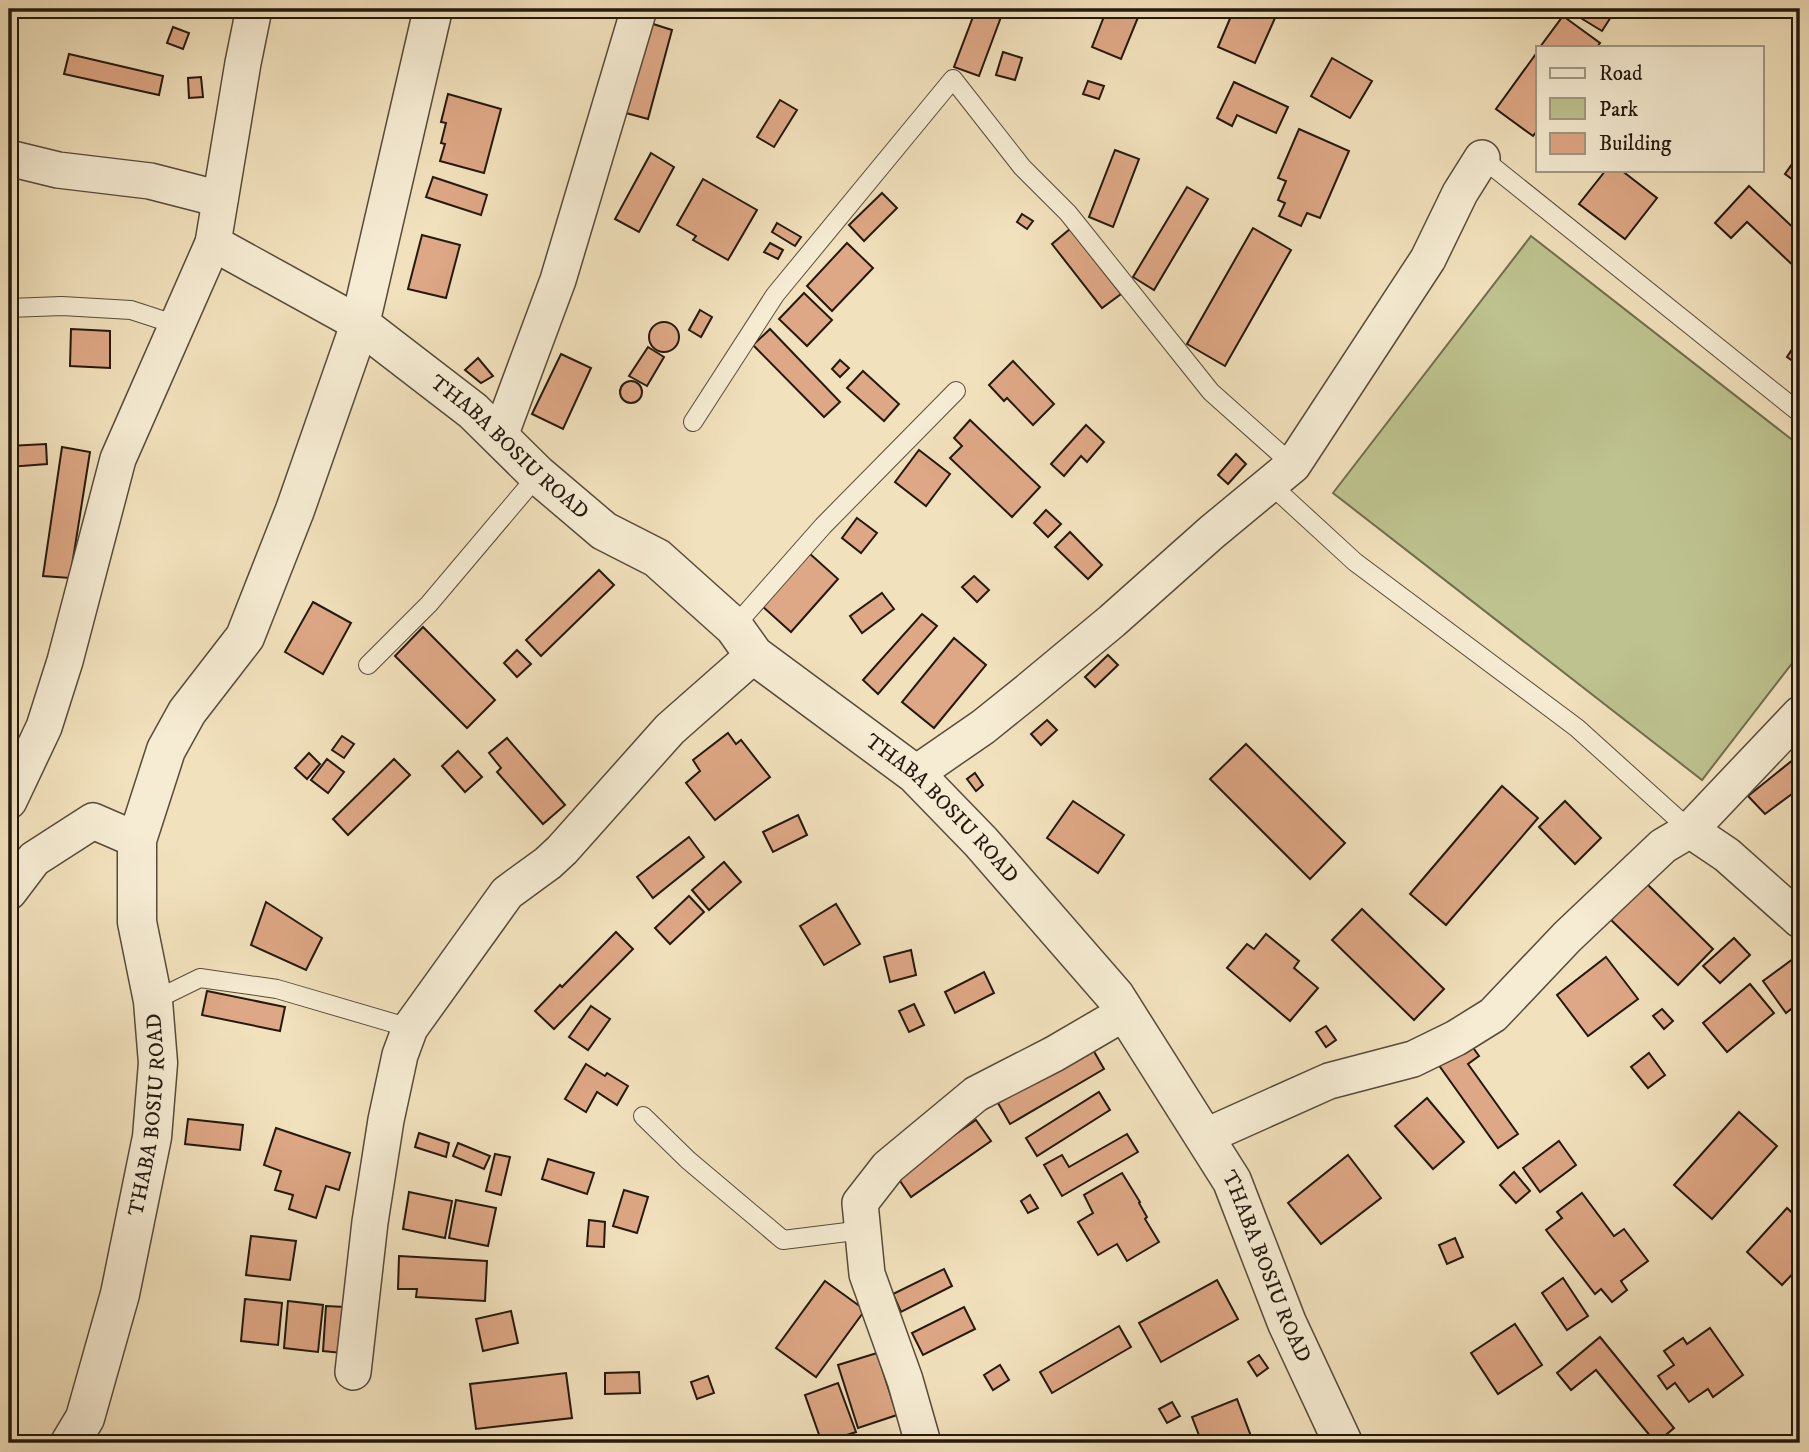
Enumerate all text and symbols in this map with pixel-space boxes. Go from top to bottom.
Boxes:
legend [1536,46,1764,172]
text: Road [1599,61,1643,87]
text: Park [1599,97,1639,123]
text: Building [1599,131,1672,157]
street label: THABA BOSIU ROAD [425,370,594,525]
street label: THABA BOSIU ROAD [860,728,1024,889]
street label: THABA BOSIU ROAD [123,1012,171,1218]
street label: THABA BOSIU ROAD [1216,1166,1317,1367]

